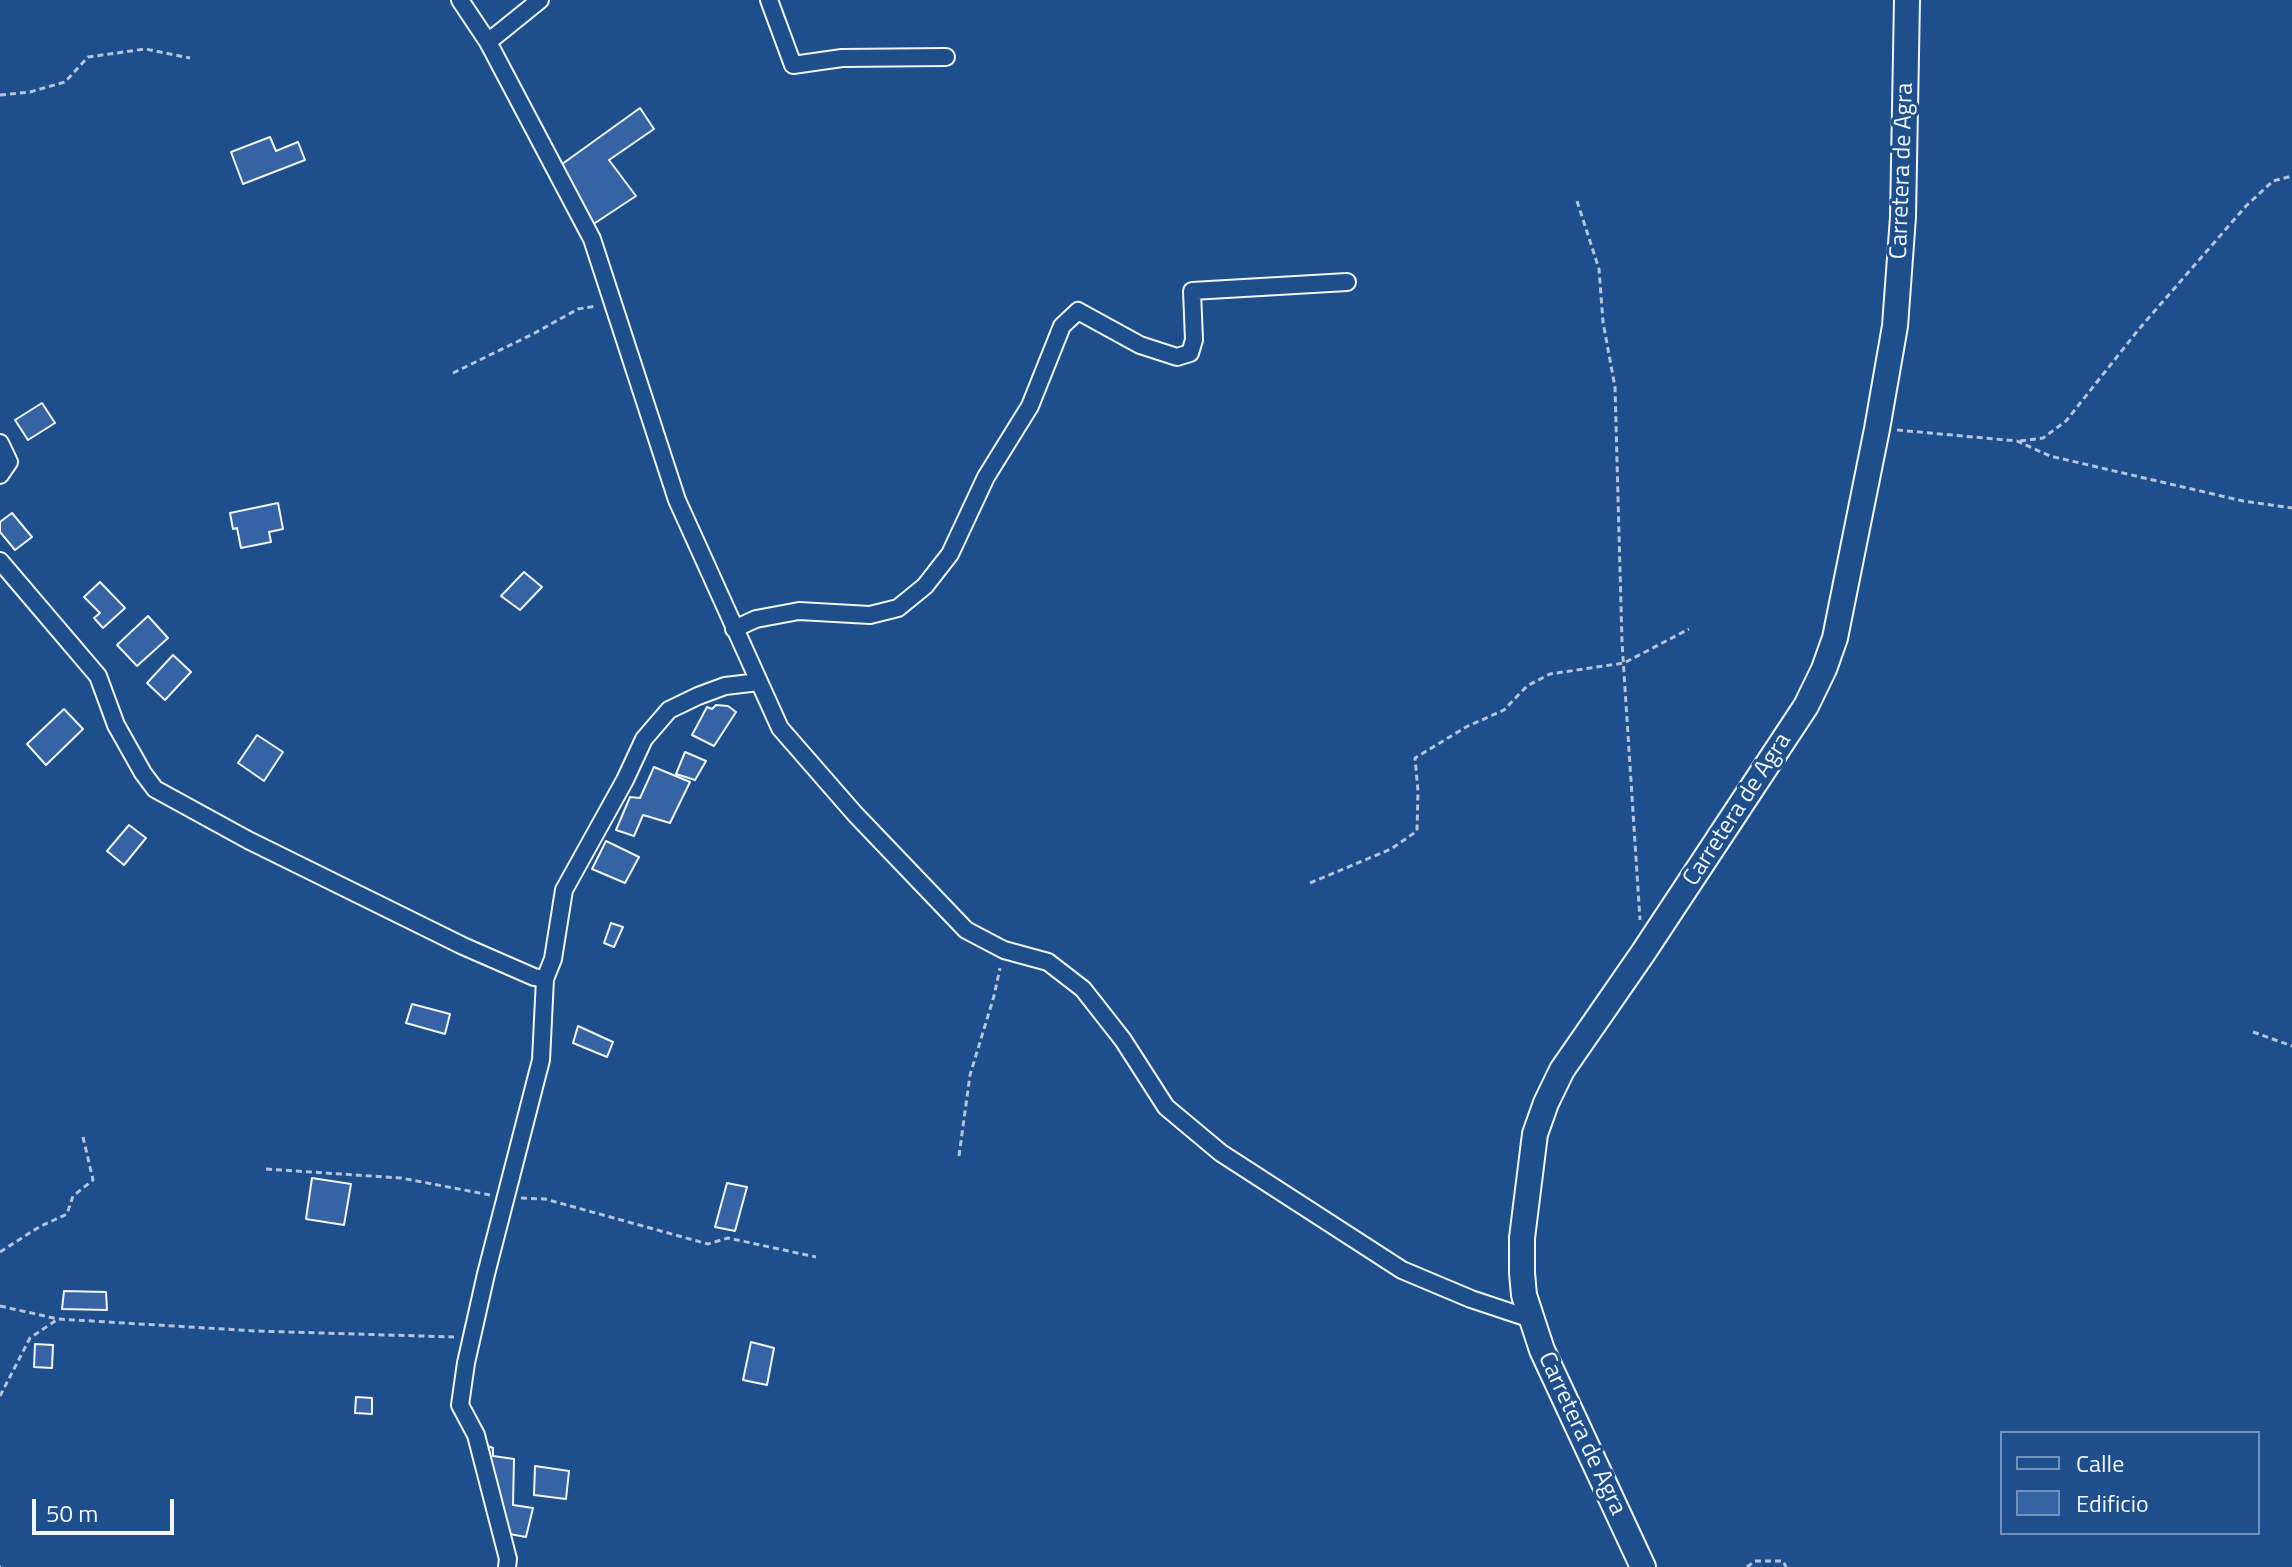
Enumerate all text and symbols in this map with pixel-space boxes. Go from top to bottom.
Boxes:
street label: Carretera de Agra [1886,82,1920,260]
street label: Carretera de Agra [1678,728,1798,892]
street label: Carretera de Agra [1531,1348,1631,1520]
legend [2000,1431,2260,1535]
text: Calle [2076,1445,2124,1481]
scale bar [36,1483,178,1533]
text: Edificio [2076,1485,2149,1521]
text: 50 m [46,1495,98,1531]

